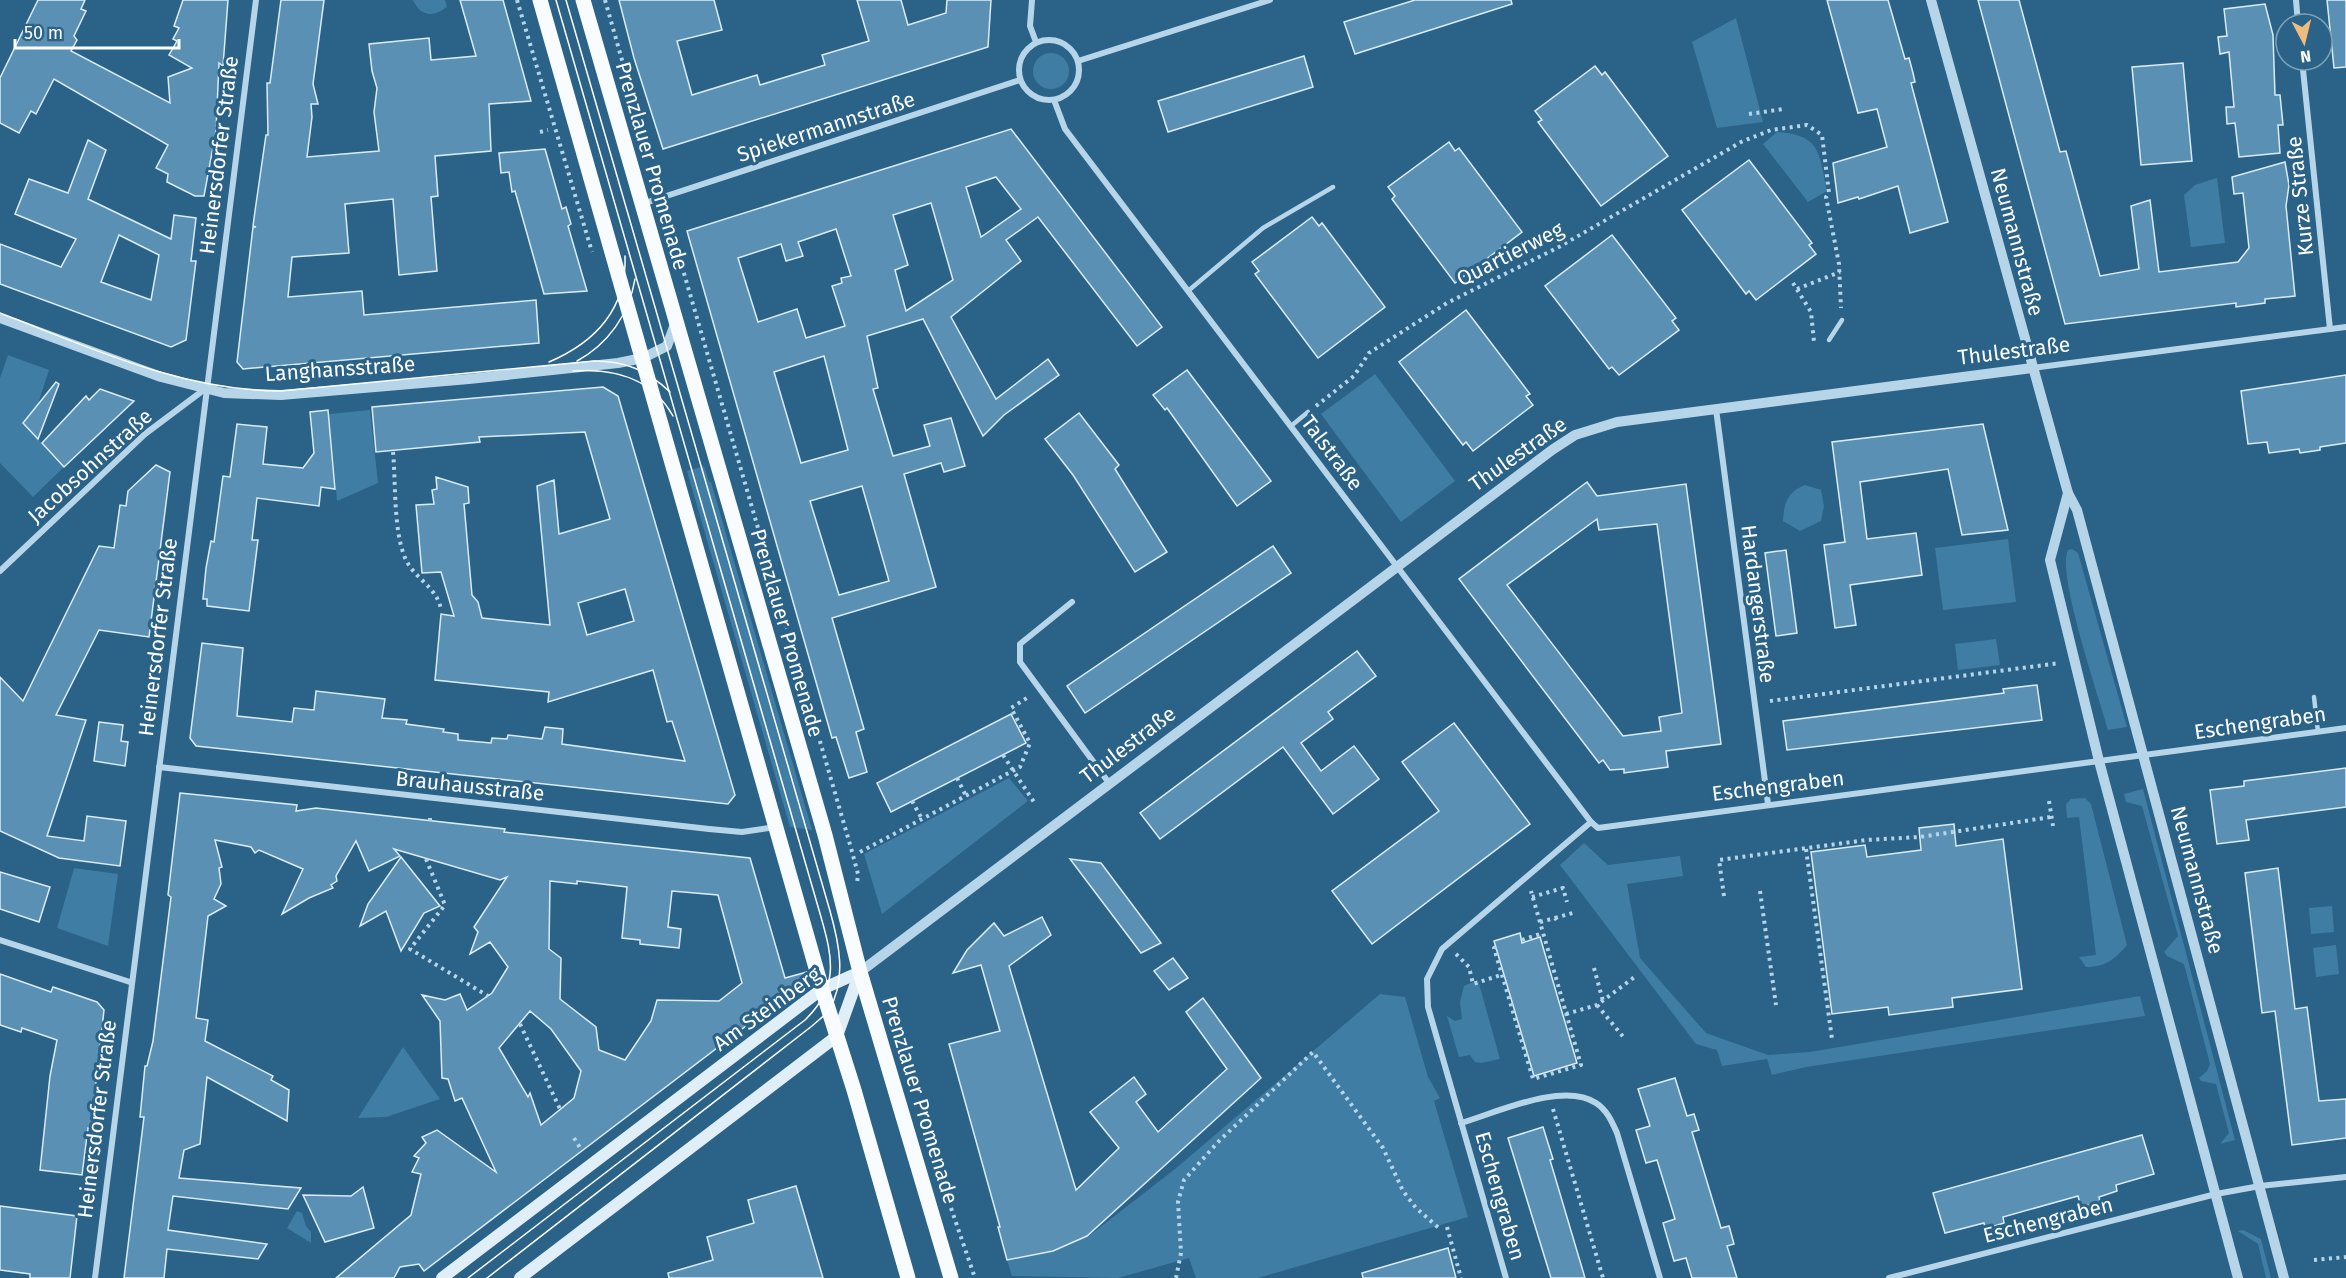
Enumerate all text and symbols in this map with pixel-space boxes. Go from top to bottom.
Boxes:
scale bar [15,12,178,50]
north arrow [2274,12,2334,72]
text: 50 m [24,22,63,44]
text: N [2299,46,2312,66]
street label: Heinersdorfer Straße [194,54,244,256]
street label: Prenzlauer Promenade [610,59,694,273]
street label: Spiekermannstraße [734,86,918,168]
street label: Kurze Straße [2281,135,2319,257]
street label: Neumannstraße [1985,165,2049,319]
street label: Quartierweg [1452,216,1568,292]
street label: Thulestraße [1956,331,2072,371]
street label: Langhansstraße [264,351,416,387]
street label: Jacobsohnstraße [22,403,158,529]
street label: Talstraße [1295,410,1369,496]
street label: Thulestraße [1464,411,1572,497]
street label: Hardangerstraße [1735,523,1781,685]
street label: Prenzlauer Promenade [745,526,829,740]
street label: Heinersdorfer Straße [133,536,183,738]
street label: Thulestraße [1075,701,1181,789]
street label: Eschengraben [2192,701,2328,745]
street label: Brauhausstraße [394,765,546,807]
street label: Eschengraben [1710,765,1846,807]
street label: Neumannstraße [2165,803,2229,957]
street label: Am Steinberg [708,961,826,1057]
street label: Prenzlauer Promenade [876,993,964,1207]
street label: Heinersdorfer Straße [72,1018,122,1220]
street label: Eschengraben [1469,1129,1531,1263]
street label: Eschengraben [1980,1191,2116,1249]

